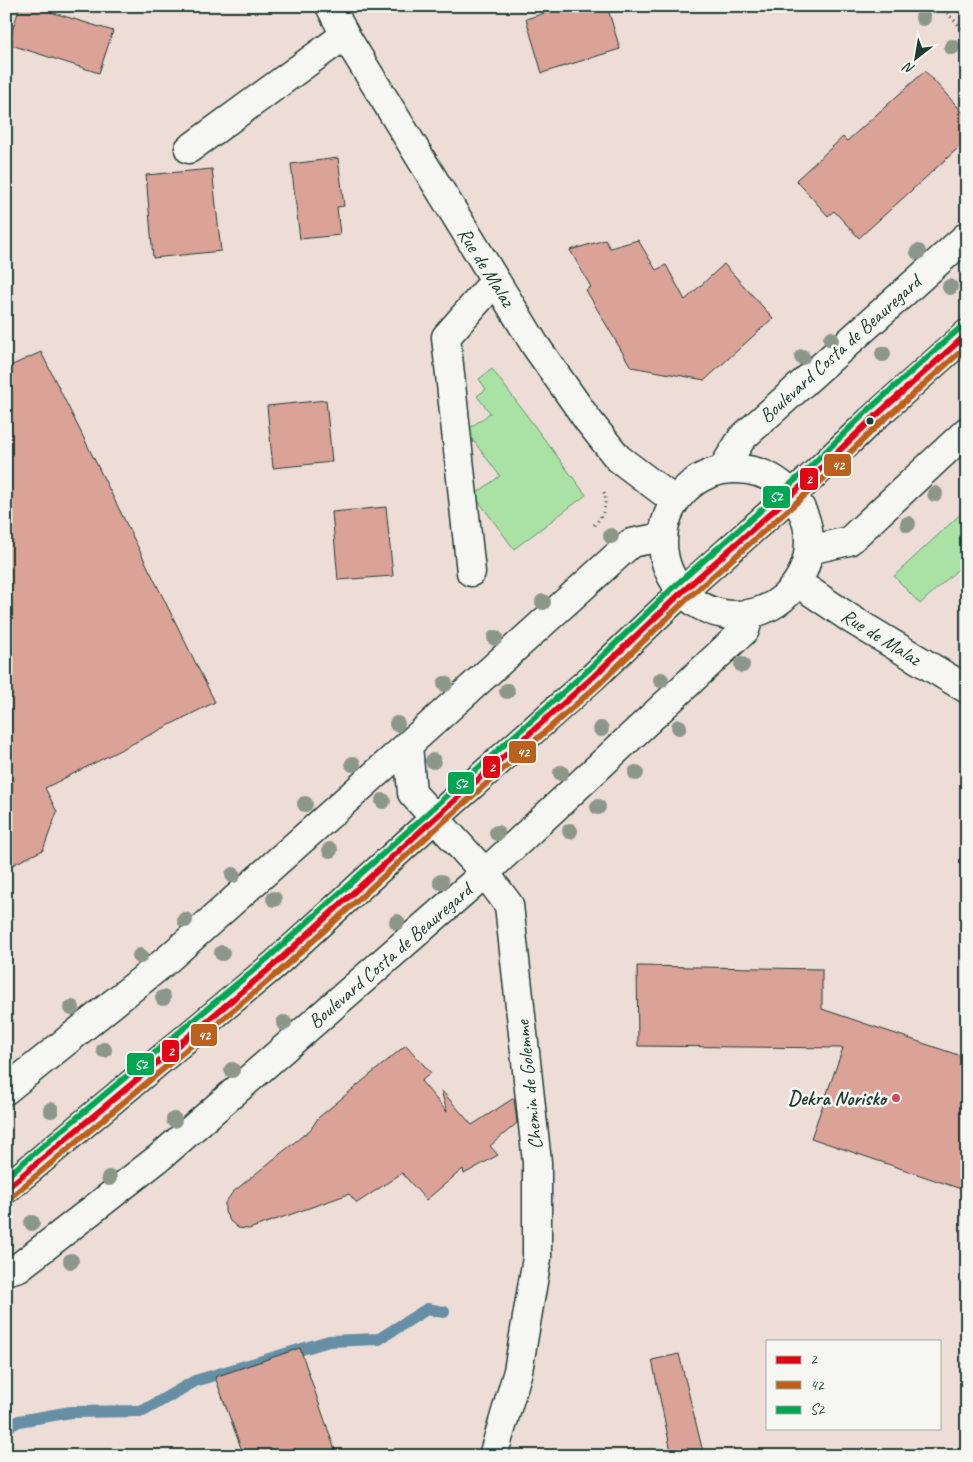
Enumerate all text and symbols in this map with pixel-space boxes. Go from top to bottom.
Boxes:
north arrow [890,32,940,82]
text: N [899,58,918,78]
street label: Rue de Malaz [452,223,521,313]
street label: Boulevard Costa de Beauregard [754,268,928,428]
unlabelled marker [865,416,875,426]
line badge: 42 [823,453,852,477]
text: 42 [832,457,846,474]
line badge: 2 [799,467,819,491]
text: 2 [806,471,814,488]
line badge: S2 [762,485,791,509]
text: S2 [769,488,784,505]
street label: Rue de Malaz [837,603,927,672]
line badge: 42 [508,740,537,764]
text: 42 [517,744,531,761]
line badge: 2 [482,755,501,779]
text: 2 [489,759,497,776]
line badge: S2 [447,771,475,795]
text: S2 [454,775,469,792]
street label: Boulevard Costa de Beauregard [303,876,479,1034]
street label: Chemin de Golemme [510,1018,548,1151]
line badge: 42 [190,1023,218,1047]
text: 42 [198,1027,212,1044]
line badge: 2 [161,1039,180,1063]
text: 2 [168,1043,176,1060]
line badge: S2 [126,1052,155,1076]
text: S2 [134,1056,149,1073]
place label: Dekra Norisko [788,1086,888,1111]
marker: Dekra Norisko [890,1092,902,1104]
legend [766,1340,940,1430]
text: 2 [810,1350,818,1369]
text: 42 [810,1376,825,1395]
text: S2 [810,1400,825,1419]

